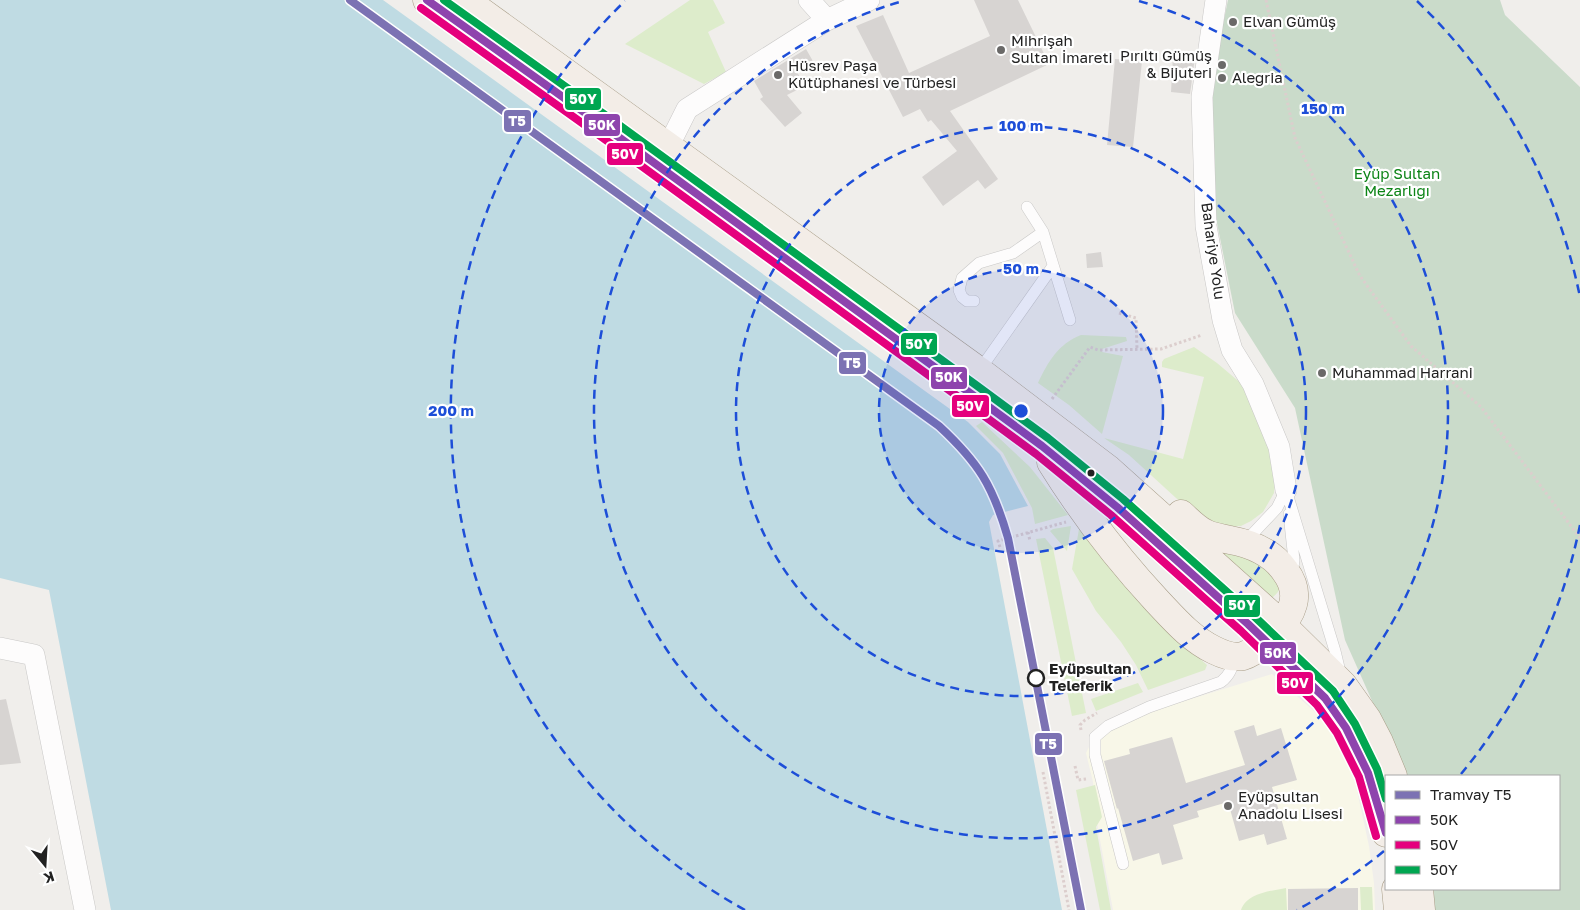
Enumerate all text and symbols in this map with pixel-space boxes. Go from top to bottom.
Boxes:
place label: Elvan Gümüş [1243,12,1336,30]
marker: Elvan Gümüş [1227,16,1239,28]
place label: Mihrişah Sultan İmareti [1011,31,1113,66]
marker: Mihrişah Sultan İmareti [995,44,1007,56]
place label: Pırıltı Gümüş & Bijuteri [1120,46,1212,81]
place label: Hüsrev Paşa Kütüphanesi ve Türbesi [788,56,956,91]
marker: Pırıltı Gümüş & Bijuteri [1216,59,1228,71]
place label: Alegria [1232,68,1283,86]
marker: Hüsrev Paşa Kütüphanesi ve Türbesi [772,69,784,81]
marker: Alegria [1216,72,1228,84]
line badge: 50Y [564,87,602,111]
text: 50Y [569,90,597,107]
text: 150 m [1301,99,1345,117]
line badge: T5 [503,109,532,133]
text: T5 [508,112,526,129]
line badge: 50K [583,113,621,137]
text: 50K [588,116,616,133]
text: 100 m [999,116,1043,134]
line badge: 50V [606,142,644,166]
text: 50V [611,145,639,162]
park label: Eyüp Sultan Mezarlığı [1354,164,1440,199]
street label: Bahariye Yolu [1198,201,1230,301]
text: 50 m [1003,259,1039,277]
line badge: 50Y [900,332,938,356]
text: 50Y [905,335,933,352]
line badge: T5 [838,351,867,375]
text: T5 [843,354,861,371]
place label: Muhammad Harrani [1332,363,1473,381]
line badge: 50K [930,366,968,390]
marker: Muhammad Harrani [1316,367,1328,379]
text: 50K [935,368,963,385]
line badge: 50V [951,394,990,418]
text: 50V [956,397,984,414]
text: 200 m [428,401,474,419]
centre of rings [1012,402,1030,420]
unlabelled marker [1086,468,1096,478]
line badge: 50Y [1223,594,1261,618]
text: 50Y [1228,596,1256,613]
line badge: 50K [1259,641,1297,665]
text: 50K [1264,644,1292,661]
place label: Eyüpsultan Teleferik [1049,659,1131,694]
marker: Eyüpsultan Teleferik [1027,669,1045,687]
line badge: 50V [1276,671,1314,695]
text: 50V [1281,674,1309,691]
line badge: T5 [1034,732,1063,756]
text: T5 [1039,735,1057,752]
legend [1385,775,1560,890]
text: Tramvay T5 [1430,785,1511,803]
place label: Eyüpsultan Anadolu Lisesi [1238,787,1343,822]
marker: Eyüpsultan Anadolu Lisesi [1222,800,1234,812]
text: 50K [1430,810,1458,828]
text: 50V [1430,835,1458,853]
north arrow [20,840,70,890]
text: 50Y [1430,860,1458,878]
text: K [42,868,57,887]

